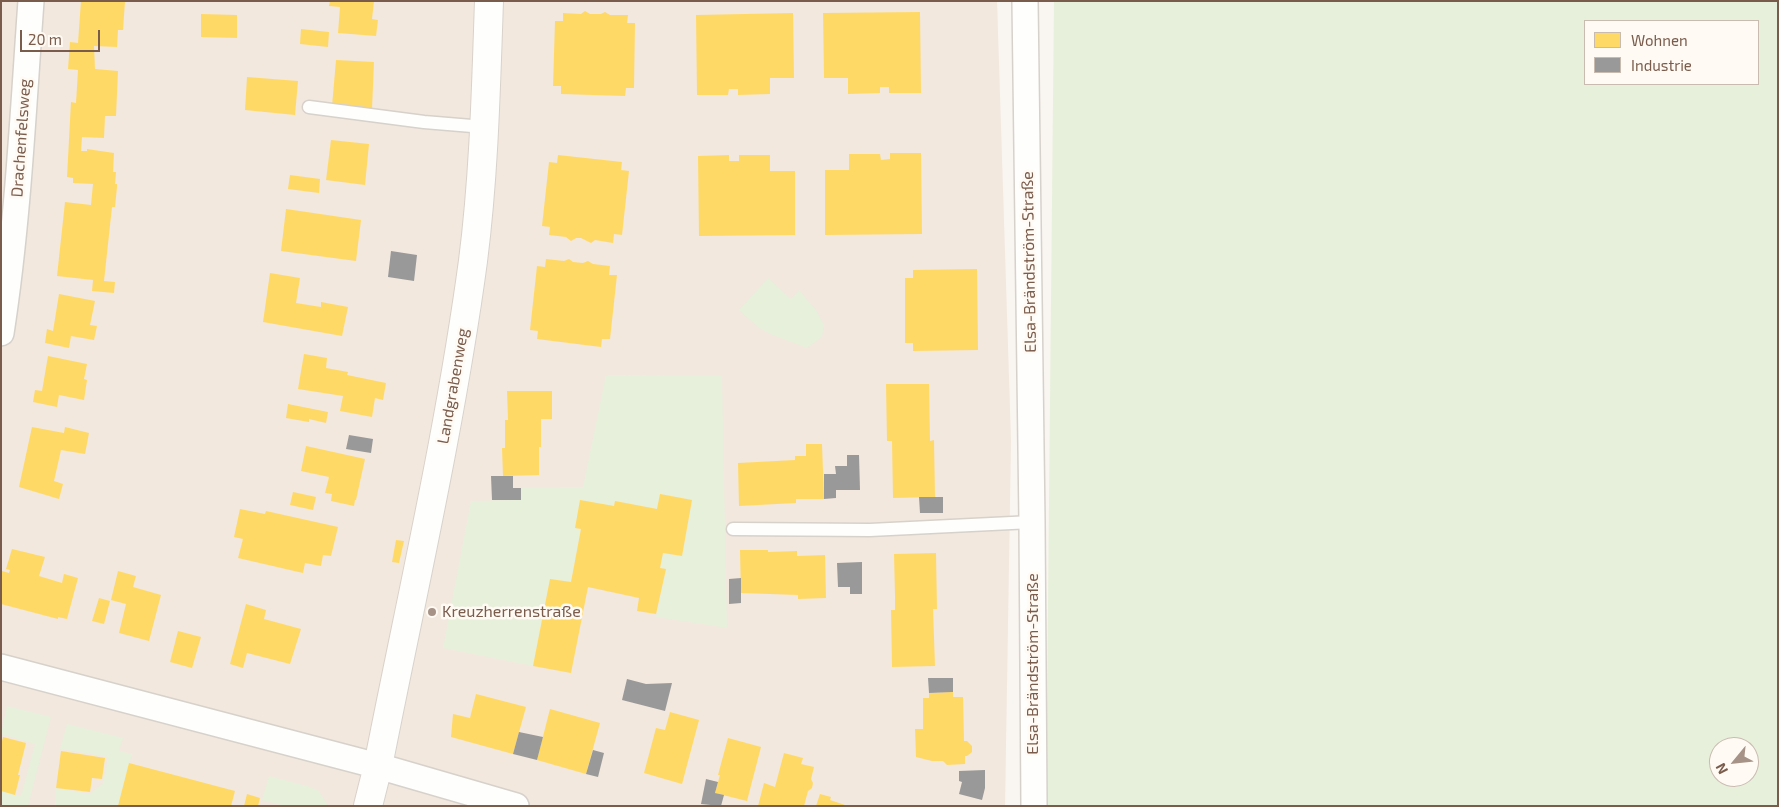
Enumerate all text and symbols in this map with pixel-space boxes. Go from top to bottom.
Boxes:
scale bar [22,20,102,52]
legend [1584,20,1759,85]
text: 20 m [28,30,62,48]
text: Wohnen [1631,31,1688,49]
text: Industrie [1631,56,1692,74]
street label: Drachenfelsweg [7,78,35,198]
street label: Elsa-Brändström-Straße [1018,171,1040,353]
street label: Landgrabenweg [433,327,473,445]
street label: Elsa-Brändström-Straße [1023,573,1043,755]
place label: Kreuzherrenstraße [442,602,581,622]
marker: Kreuzherrenstraße [426,606,438,618]
north arrow [1709,737,1759,787]
text: N [1711,760,1731,777]

